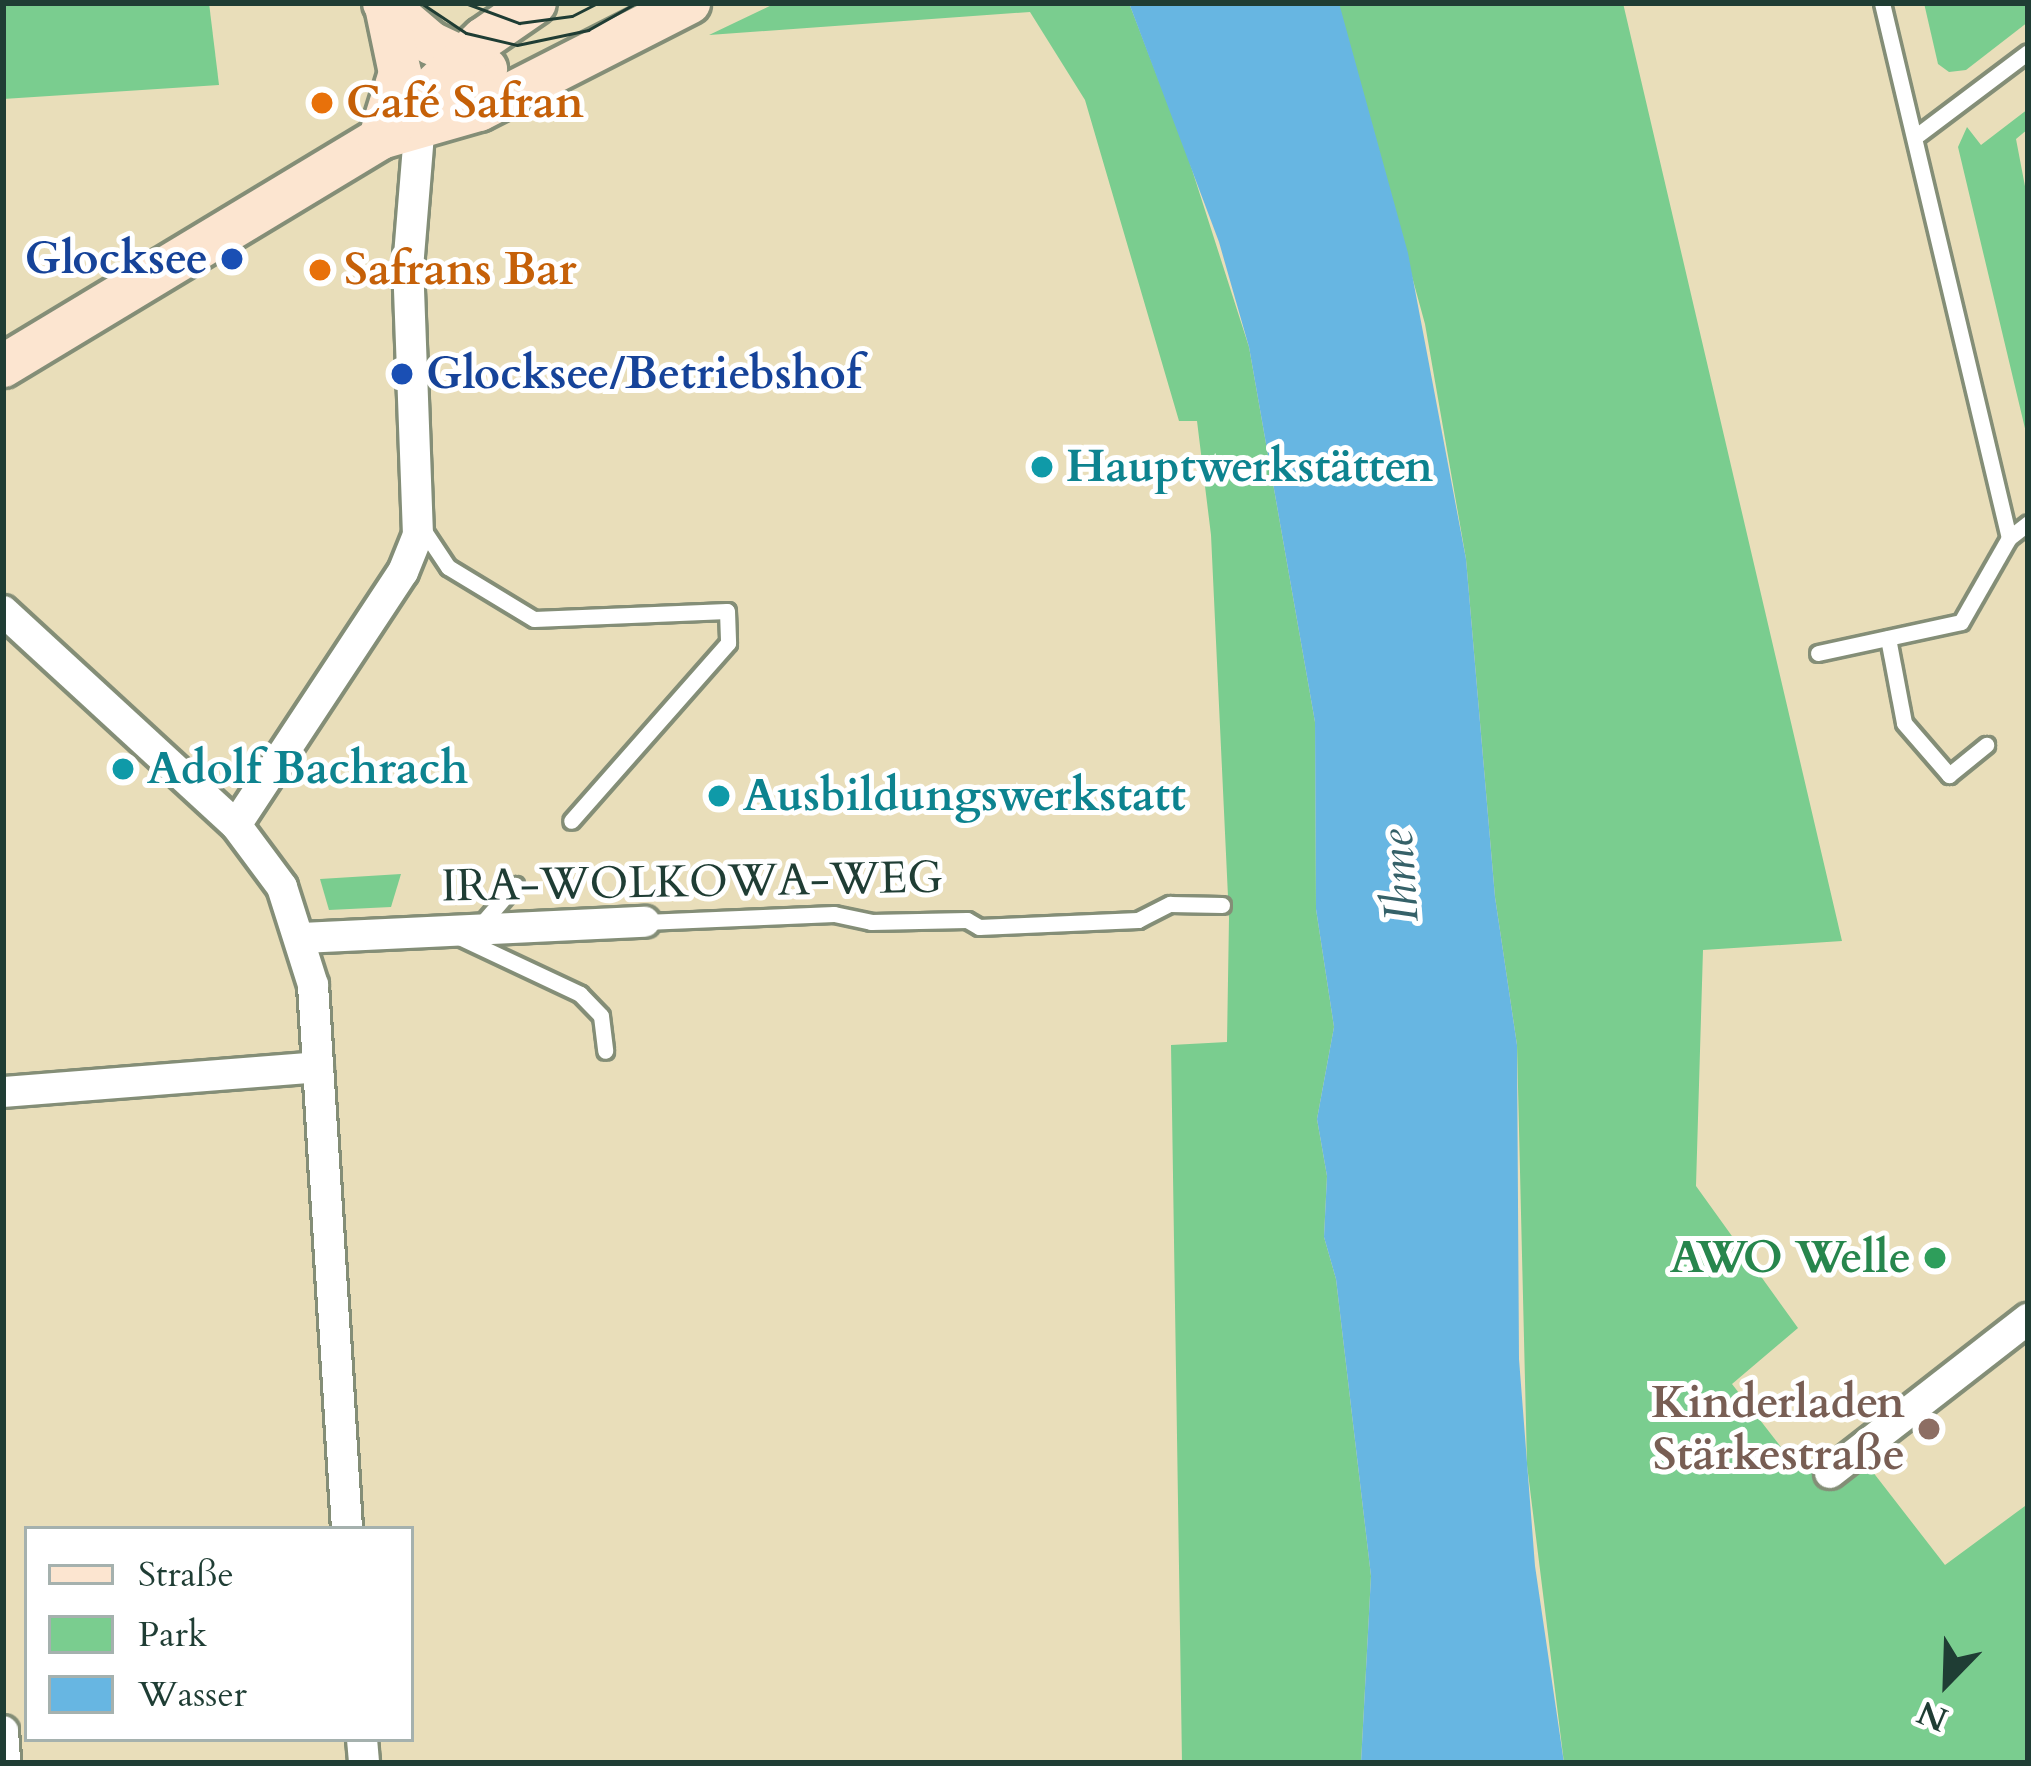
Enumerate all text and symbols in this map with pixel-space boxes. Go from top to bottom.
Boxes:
place label: Café Safran [346,76,584,130]
marker: Café Safran [309,90,335,116]
place label: Glocksee [25,232,208,286]
place label: Safrans Bar [344,243,577,297]
marker: Glocksee [219,246,245,272]
marker: Safrans Bar [307,257,333,283]
place label: Glocksee/Betriebshof [426,347,861,401]
marker: Glocksee/Betriebshof [389,361,415,387]
place label: Hauptwerkstätten [1066,440,1433,494]
marker: Hauptwerkstätten [1029,454,1055,480]
place label: Adolf Bachrach [147,742,468,796]
marker: Adolf Bachrach [110,756,136,782]
place label: Ausbildungswerkstatt [743,769,1186,823]
marker: Ausbildungswerkstatt [706,783,732,809]
water label: Ihme [1367,827,1431,925]
street label: IRA-WOLKOWA-WEG [441,851,943,913]
place label: AWO Welle [1670,1231,1911,1285]
marker: AWO Welle [1922,1245,1948,1271]
place label: Kinderladen Stärkestraße [1651,1376,1905,1482]
marker: Kinderladen Stärkestraße [1916,1416,1942,1442]
legend [24,1526,414,1742]
text: Straße [138,1550,234,1599]
text: Park [138,1610,207,1659]
north arrow [1887,1622,2007,1742]
text: Wasser [138,1670,247,1719]
text: N [1911,1689,1955,1742]

